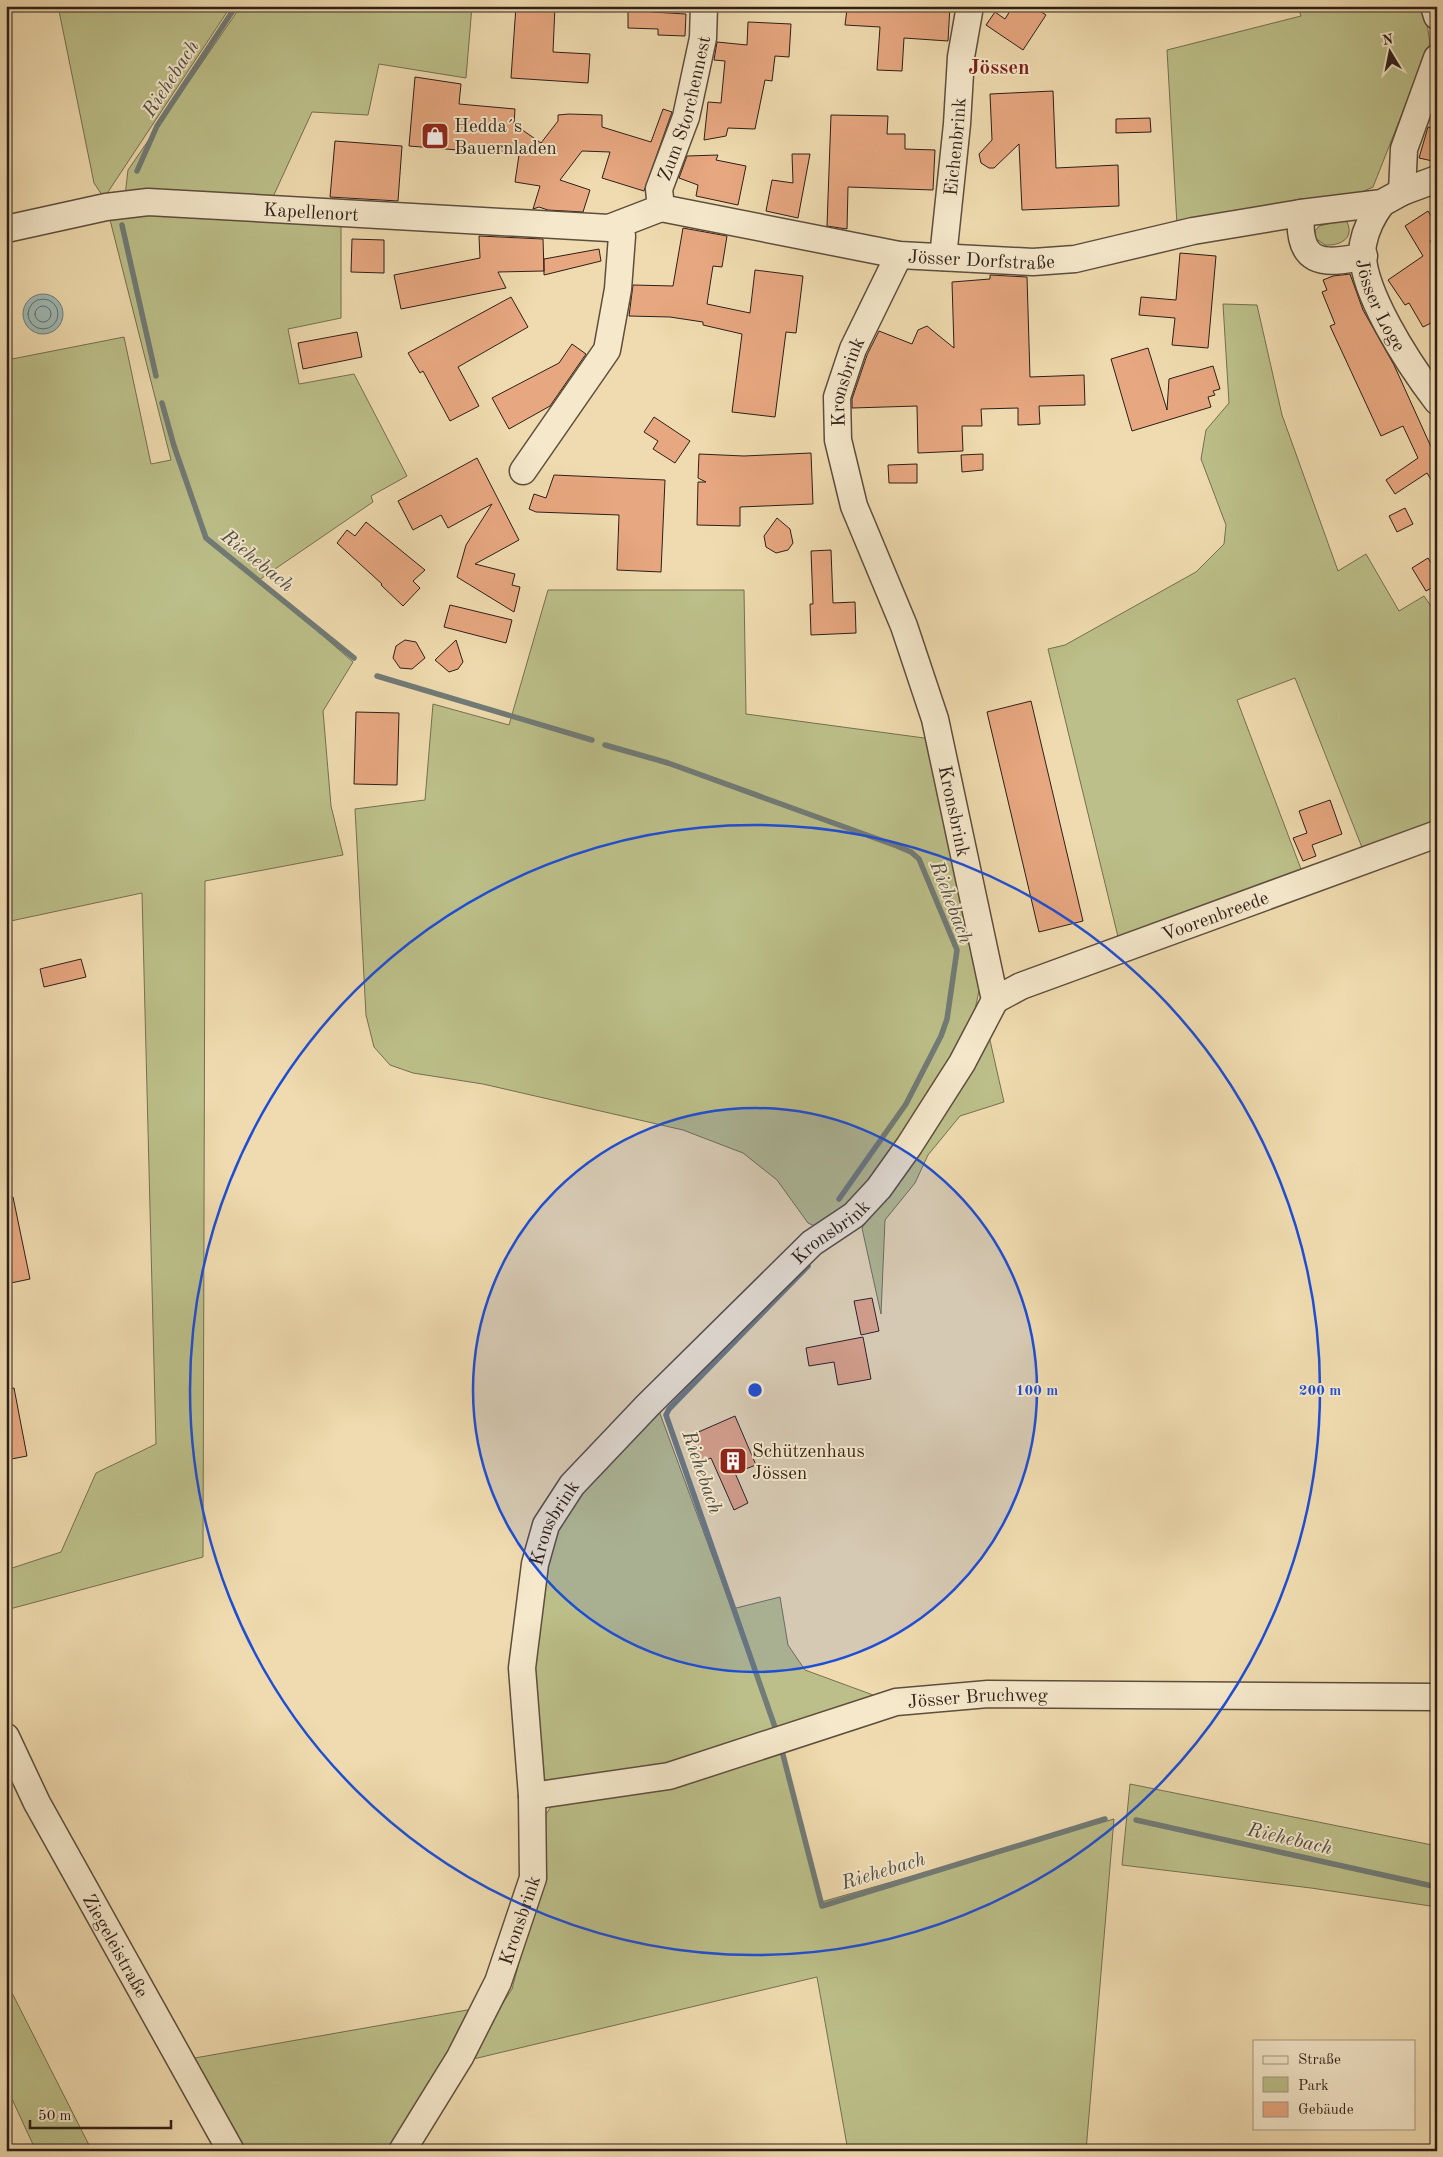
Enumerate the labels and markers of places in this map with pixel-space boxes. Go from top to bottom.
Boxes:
place label: Hedda´s Bauernladen [454,118,557,159]
shop icon: Hedda´s Bauernladen [420,121,450,151]
centre of rings [746,1381,764,1399]
place label: Schützenhaus Jössen [752,1443,865,1484]
building icon: Schützenhaus Jössen [718,1446,748,1476]

